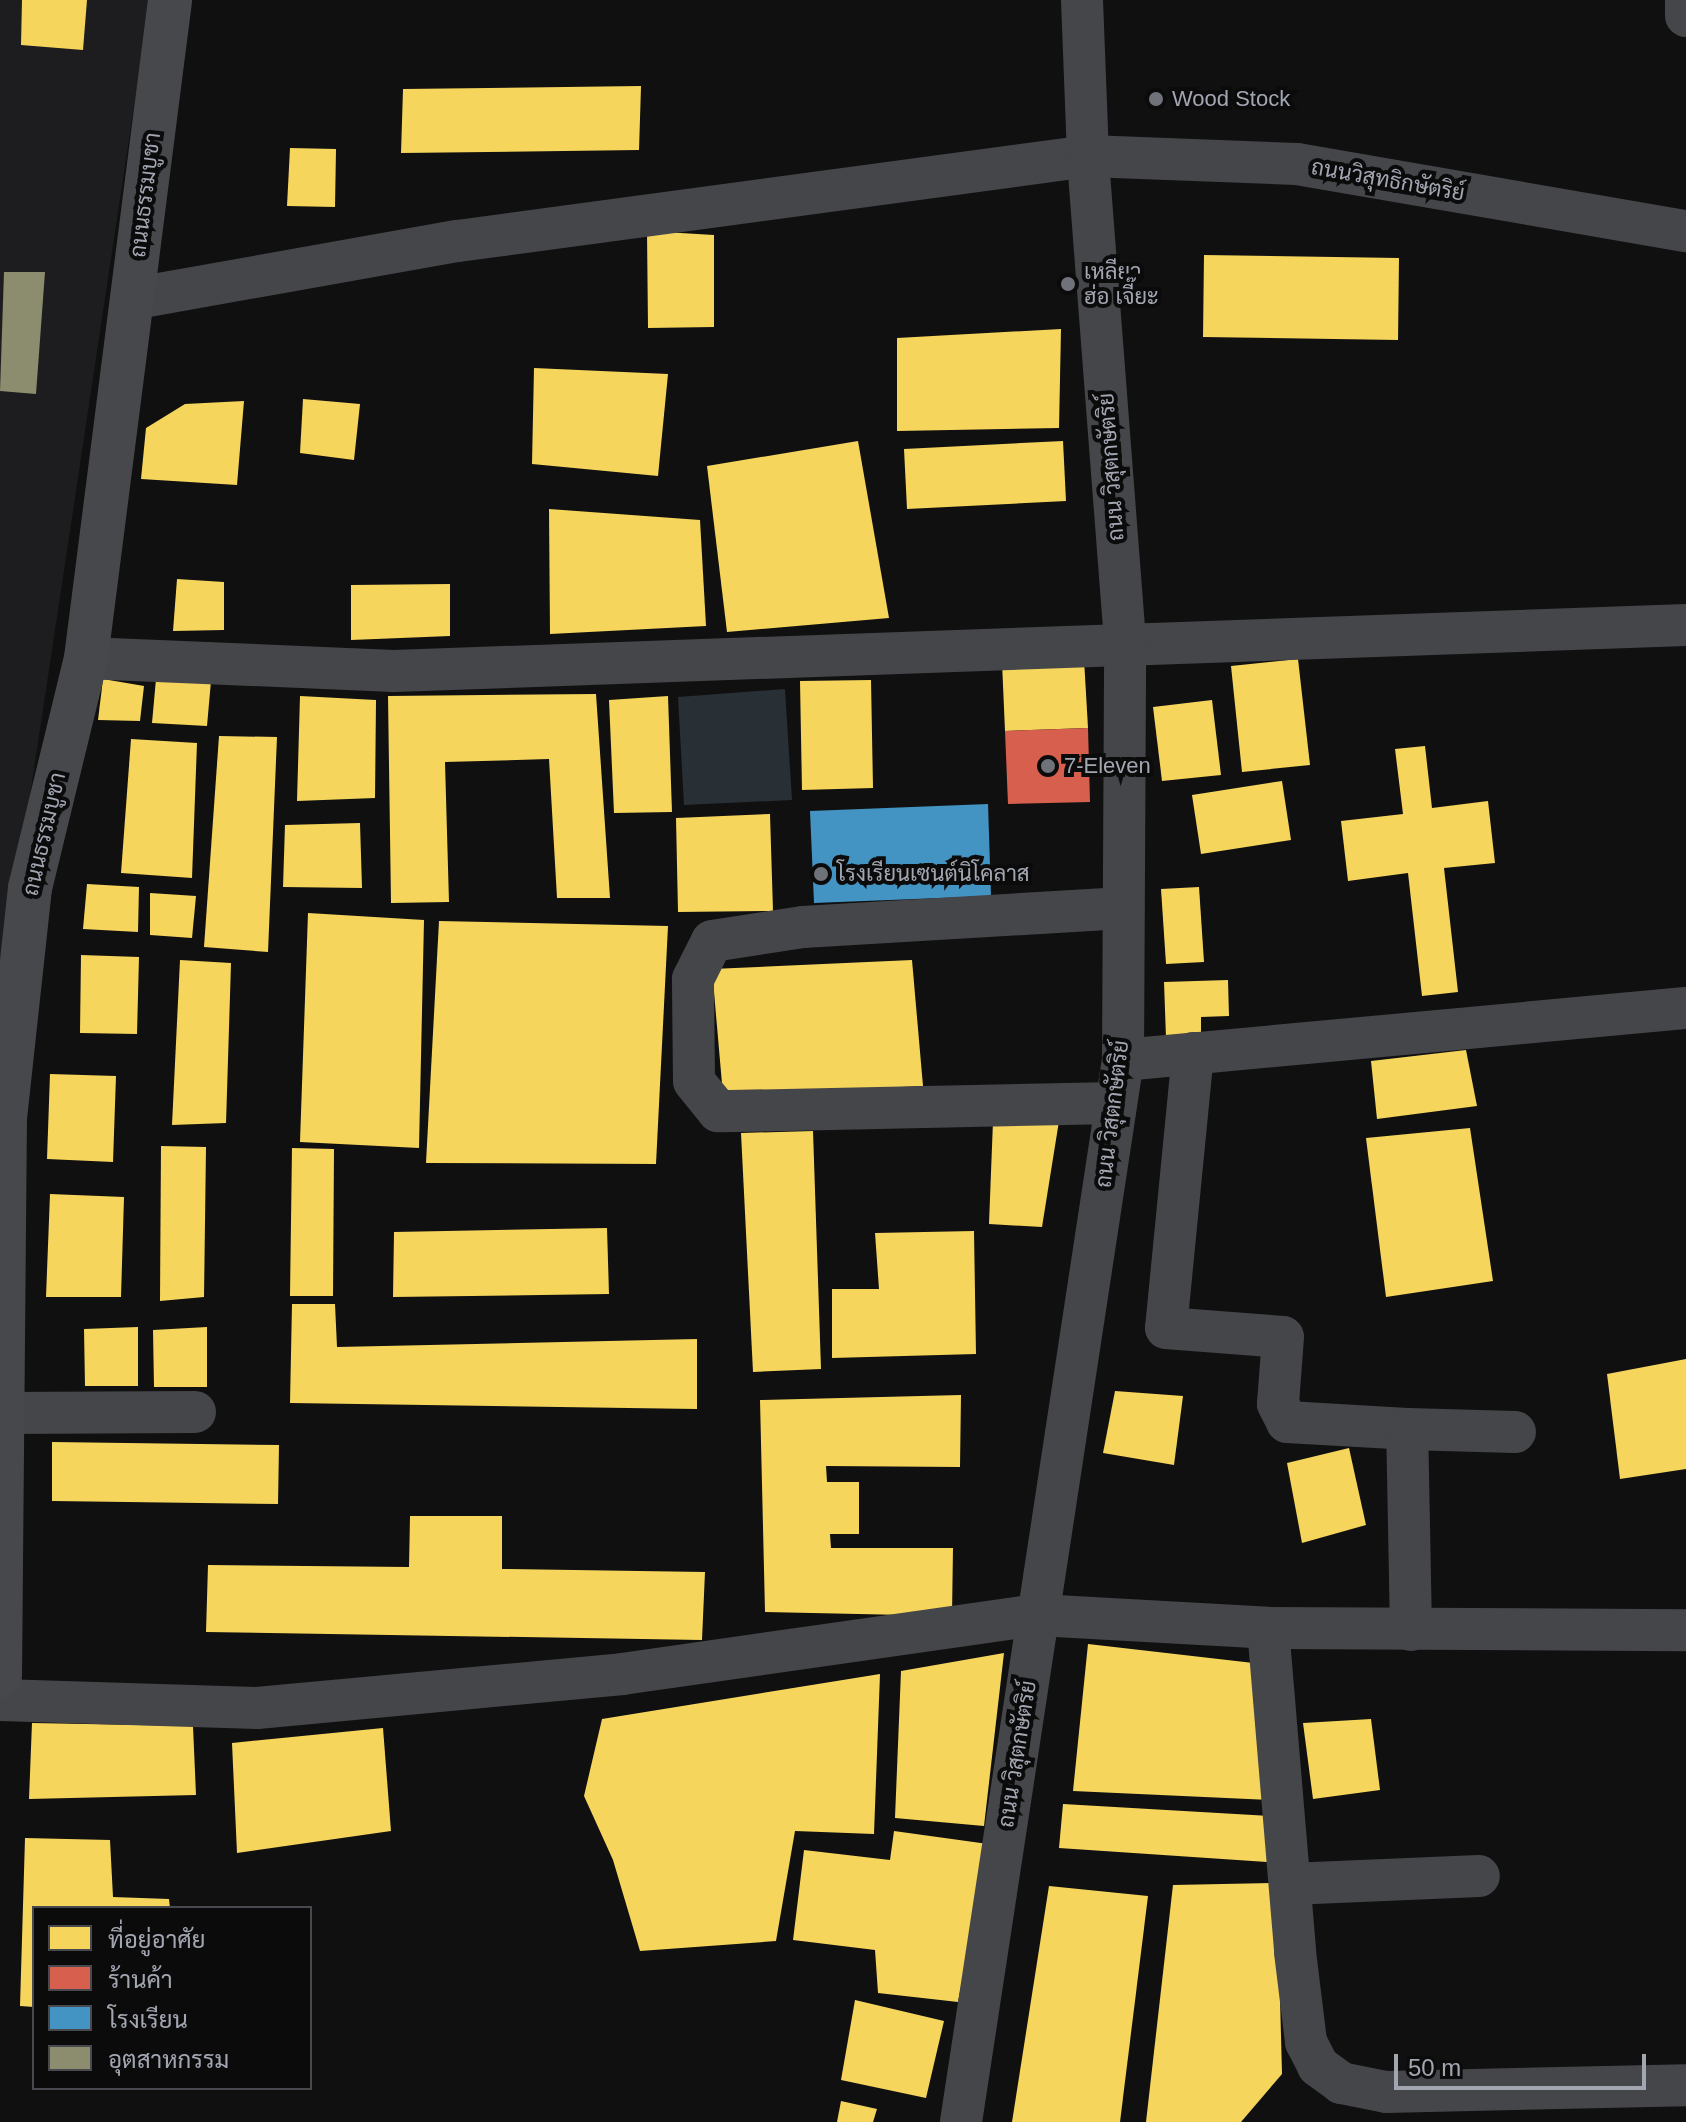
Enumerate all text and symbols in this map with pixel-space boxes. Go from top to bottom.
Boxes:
place label: Wood Stock [1172,86,1290,112]
marker: Wood Stock [1147,90,1165,108]
street label: ถนนธรรมบูชา [124,131,166,259]
street label: ถนนวิสุทธิกษัตริย์ [1309,154,1467,206]
place label: เหลียว ฮ่อ เจี๊ยะ [1084,258,1159,310]
marker: เหลียว ฮ่อ เจี๊ยะ [1059,275,1077,293]
street label: ถนน วิสุตกษัตริย์ [1093,392,1129,542]
place label: 7-Eleven [1064,753,1151,779]
marker: 7-Eleven [1039,757,1057,775]
street label: ถนนธรรมบูชา [17,770,71,898]
place label: โรงเรียนเซนต์นิโคลาส [837,861,1030,887]
marker: โรงเรียนเซนต์นิโคลาส [812,865,830,883]
street label: ถนน วิสุตกษัตริย์ [1090,1039,1134,1189]
street label: ถนน วิสุตกษัตริย์ [992,1679,1042,1829]
legend [32,1906,312,2090]
text: ที่อยู่อาศัย [108,1926,206,1953]
text: ร้านค้า [108,1966,173,1993]
text: โรงเรียน [108,2006,188,2033]
scale bar [1398,2038,1650,2088]
text: อุตสาหกรรม [108,2046,229,2073]
text: 50 m [1408,2054,1461,2081]

